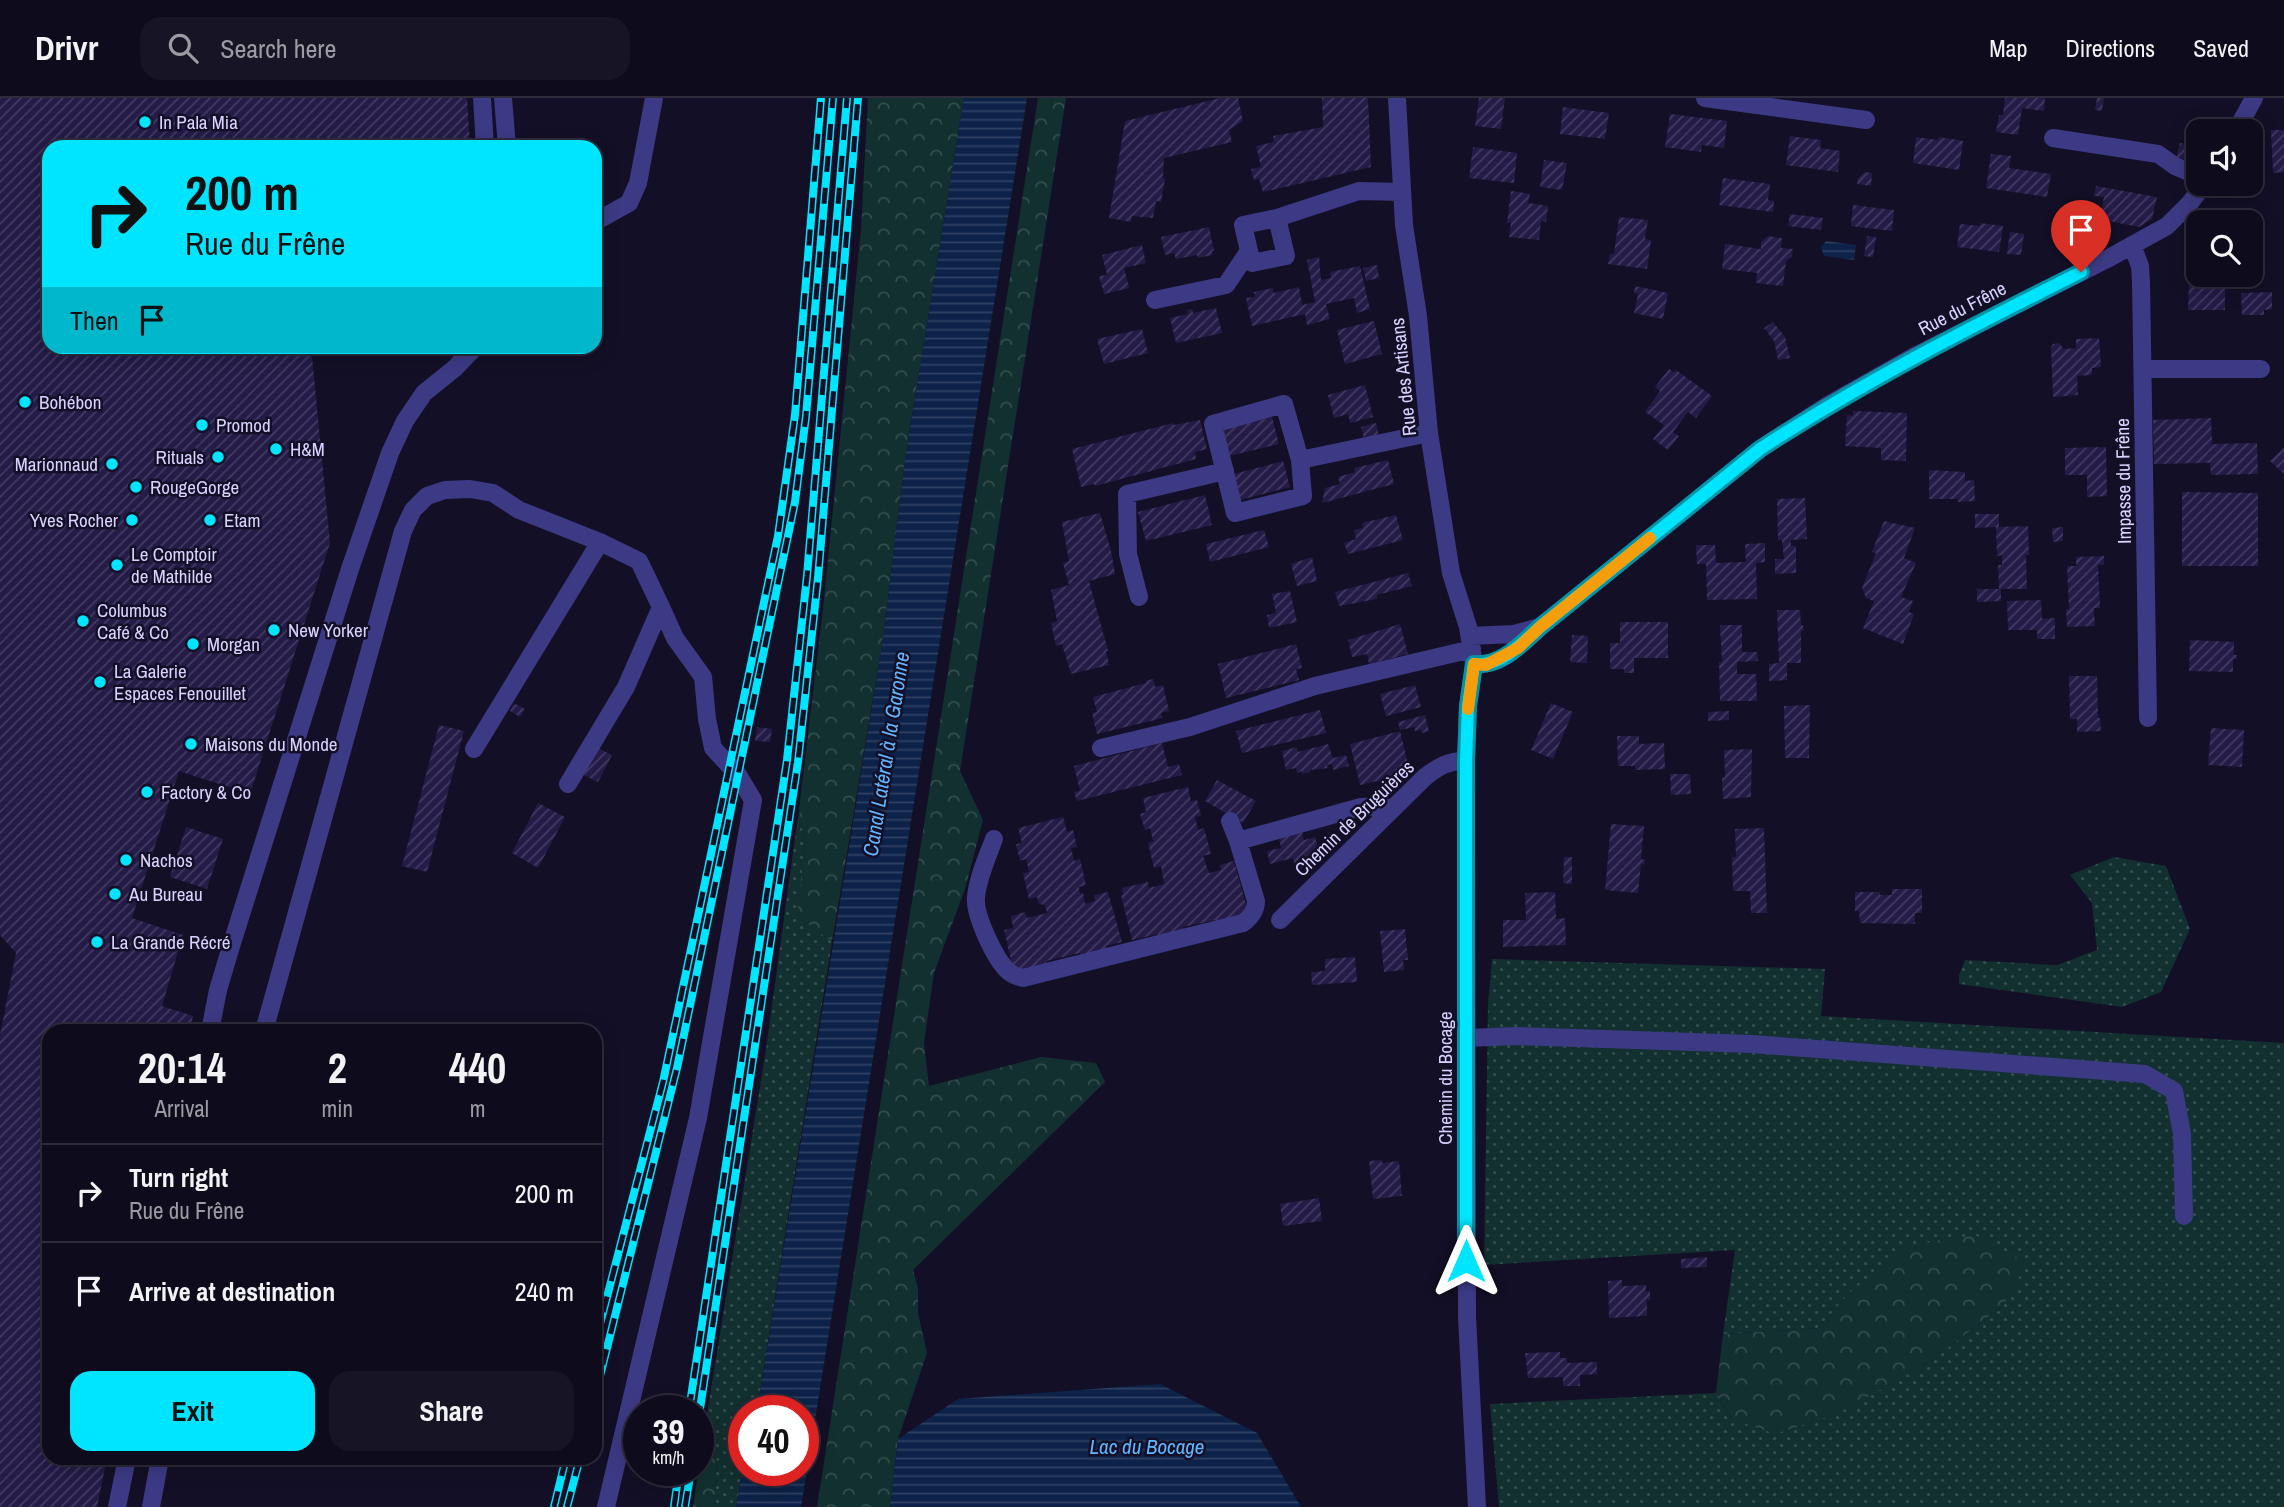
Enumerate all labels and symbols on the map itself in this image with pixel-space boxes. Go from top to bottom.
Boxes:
place label: In Pala Mia [159,109,238,135]
marker: In Pala Mia [137,114,153,130]
pin [2051,200,2111,272]
street label: Rue du Frêne [1914,275,2010,341]
street label: Rue des Artisans [1384,316,1422,437]
place label: Bohébon [39,389,101,415]
marker: Bohébon [17,394,33,410]
place label: Promod [216,412,271,438]
marker: Promod [194,417,210,433]
street label: Impasse du Frêne [2109,418,2137,544]
place label: H&M [290,436,325,462]
marker: H&M [268,441,284,457]
place label: Rituals [156,444,204,470]
marker: Rituals [210,449,226,465]
place label: Marionnaud [15,451,98,477]
marker: Marionnaud [104,456,120,472]
place label: RougeGorge [150,474,239,500]
marker: RougeGorge [128,479,144,495]
place label: Yves Rocher [30,507,119,533]
place label: Etam [224,507,260,533]
marker: Yves Rocher [124,512,140,528]
marker: Etam [202,512,218,528]
place label: Le Comptoir de Mathilde [131,541,218,589]
marker: Le Comptoir de Mathilde [109,557,125,573]
place label: Columbus Café & Co [97,597,169,645]
marker: Columbus Café & Co [75,613,91,629]
place label: New Yorker [288,617,369,643]
marker: New Yorker [266,622,282,638]
place label: Morgan [207,631,260,657]
marker: Morgan [185,636,201,652]
water label: Canal Latéral à la Garonne [856,650,916,858]
place label: La Galerie Espaces Fenouillet [114,658,246,706]
marker: La Galerie Espaces Fenouillet [92,674,108,690]
place label: Maisons du Monde [205,731,338,757]
marker: Maisons du Monde [183,736,199,752]
street label: Chemin de Bruguières [1289,754,1420,882]
place label: Factory & Co [161,779,251,805]
marker: Factory & Co [139,784,155,800]
place label: Nachos [140,847,193,873]
marker: Nachos [118,852,134,868]
place label: Au Bureau [128,881,203,907]
marker: Au Bureau [107,886,123,902]
place label: La Grande Récré [111,929,231,955]
marker: La Grande Récré [89,934,105,950]
street label: Chemin du Bocage [1432,1011,1458,1145]
position arrow [1429,1224,1503,1298]
speed limit sign: 40 [728,1395,819,1486]
water label: Lac du Bocage [1090,1432,1204,1461]

